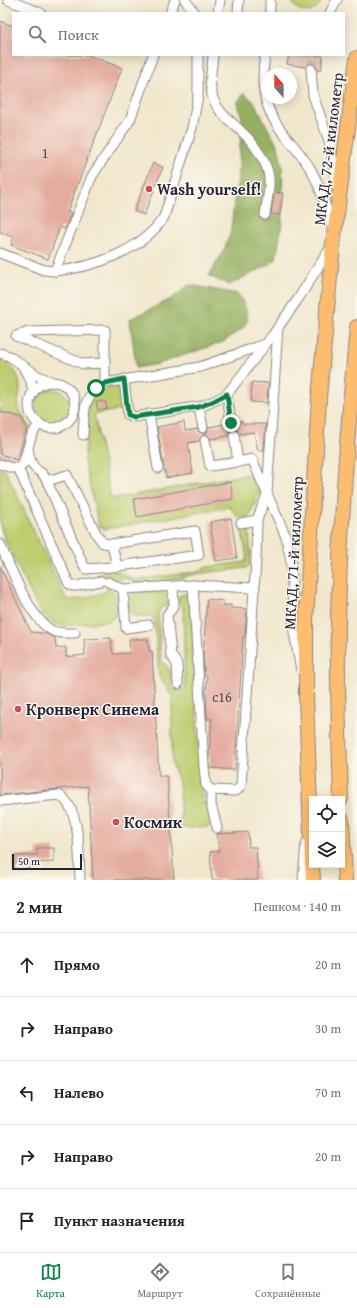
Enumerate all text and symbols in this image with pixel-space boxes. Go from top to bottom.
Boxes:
search box [12,12,345,56]
icon: search [26,23,48,45]
text: Поиск [58,24,99,45]
north arrow [261,68,297,104]
street label: МКАД, 72-й километр [307,71,349,227]
house number: 1 [42,143,48,163]
place label: Wash yourself! [157,177,261,201]
marker: Wash yourself! [144,184,154,194]
route start [87,379,105,397]
route end [222,414,240,432]
street label: МКАД, 71-й километр [277,475,309,630]
house number: с16 [212,687,232,707]
place label: Кронверк Синема [26,697,160,721]
marker: Кронверк Синема [13,704,23,714]
map controls [309,796,345,868]
button: locate [309,796,345,832]
place label: Космик [124,810,183,834]
marker: Космик [111,817,121,827]
button: layers [309,832,345,868]
scale bar [12,852,82,871]
text: 50 m [18,853,40,869]
text: 2 мин [16,894,62,919]
text: Пешком · 140 m [254,897,341,916]
icon: ahead [16,954,38,976]
text: Прямо [54,954,100,975]
text: 20 m [315,955,341,974]
icon: right [16,1018,38,1040]
text: Направо [54,1018,113,1039]
text: 30 m [315,1019,341,1038]
icon: left [16,1082,38,1104]
text: Налево [54,1082,104,1103]
text: 70 m [315,1083,341,1102]
icon: right [16,1146,38,1168]
text: Направо [54,1146,113,1167]
text: 20 m [315,1147,341,1166]
icon: arrive [16,1210,38,1232]
text: Пункт назначения [54,1210,185,1231]
tab: Карта [36,1261,65,1301]
tab: Маршрут [137,1261,182,1301]
tab: Сохранённые [255,1261,321,1301]

